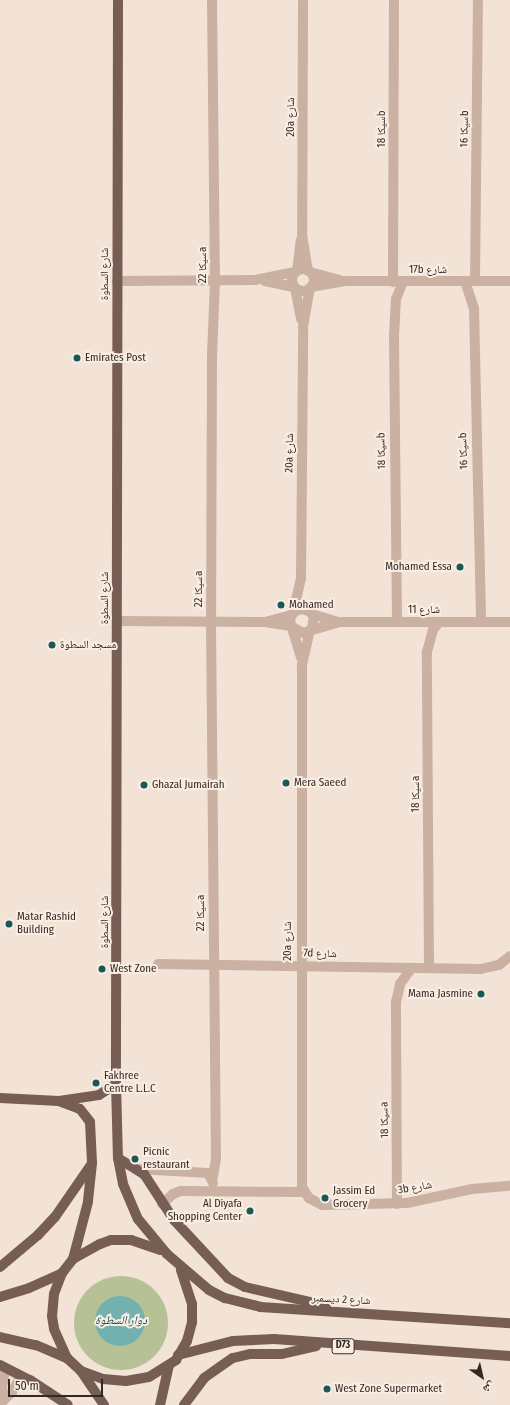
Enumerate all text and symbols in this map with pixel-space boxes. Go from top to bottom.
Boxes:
street label: 20a شارع [284,97,298,137]
street label: سيكا 18b [375,110,389,148]
street label: سيكا 16b [458,110,472,148]
street label: سيكا 22a [196,247,210,283]
street label: شارع السطوة [98,248,112,300]
street label: 17b شارع [409,263,447,277]
place label: Emirates Post [85,351,146,365]
marker: Emirates Post [72,353,82,363]
street label: سيكا 18b [375,432,389,470]
street label: سيكا 16b [457,432,471,470]
street label: 20a شارع [283,433,297,473]
place label: Mohamed Essa [385,560,452,574]
marker: Mohamed Essa [455,562,465,572]
street label: سيكا 22a [192,571,206,607]
street label: شارع السطوة [98,572,112,624]
place label: Mohamed [289,598,334,612]
marker: Mohamed [276,600,286,610]
street label: شارع 11 [408,603,440,617]
place label: مسجد السطوة [60,638,116,652]
marker: مسجد السطوة [47,640,57,650]
place label: Mera Saeed [294,776,346,790]
street label: سيكا 18a [409,776,423,812]
place label: Ghazal Jumairah [152,778,225,792]
marker: Mera Saeed [281,778,291,788]
marker: Ghazal Jumairah [139,780,149,790]
street label: سيكا 22a [194,895,208,931]
street label: شارع السطوة [98,896,112,948]
place label: Matar Rashid Building [17,911,76,937]
marker: Matar Rashid Building [4,919,14,929]
street label: 20a شارع [281,921,295,961]
street label: 7d شارع [303,947,337,961]
place label: West Zone [110,962,156,976]
marker: West Zone [97,964,107,974]
place label: Mama Jasmine [408,987,473,1001]
marker: Mama Jasmine [476,989,486,999]
place label: Fakhree Centre L.L.C [104,1070,156,1096]
marker: Fakhree Centre L.L.C [91,1078,101,1088]
street label: سيكا 18a [378,1101,392,1139]
place label: Picnic restaurant [143,1146,190,1172]
marker: Picnic restaurant [130,1154,140,1164]
street label: 3b شارع [397,1179,433,1197]
place label: Jassim Ed Grocery [333,1185,375,1211]
marker: Jassim Ed Grocery [320,1193,330,1203]
place label: Al Diyafa Shopping Center [168,1198,242,1224]
marker: Al Diyafa Shopping Center [245,1206,255,1216]
street label: شارع 2 ديسمبر [311,1292,371,1308]
water label: دوار السطوة [95,1314,147,1328]
road number: D73 [331,1338,355,1354]
north arrow [462,1357,502,1397]
scale bar [10,1371,105,1397]
text: 50 m [15,1379,39,1393]
text: ش [481,1379,497,1396]
place label: West Zone Supermarket [335,1382,442,1396]
marker: West Zone Supermarket [322,1384,332,1394]

